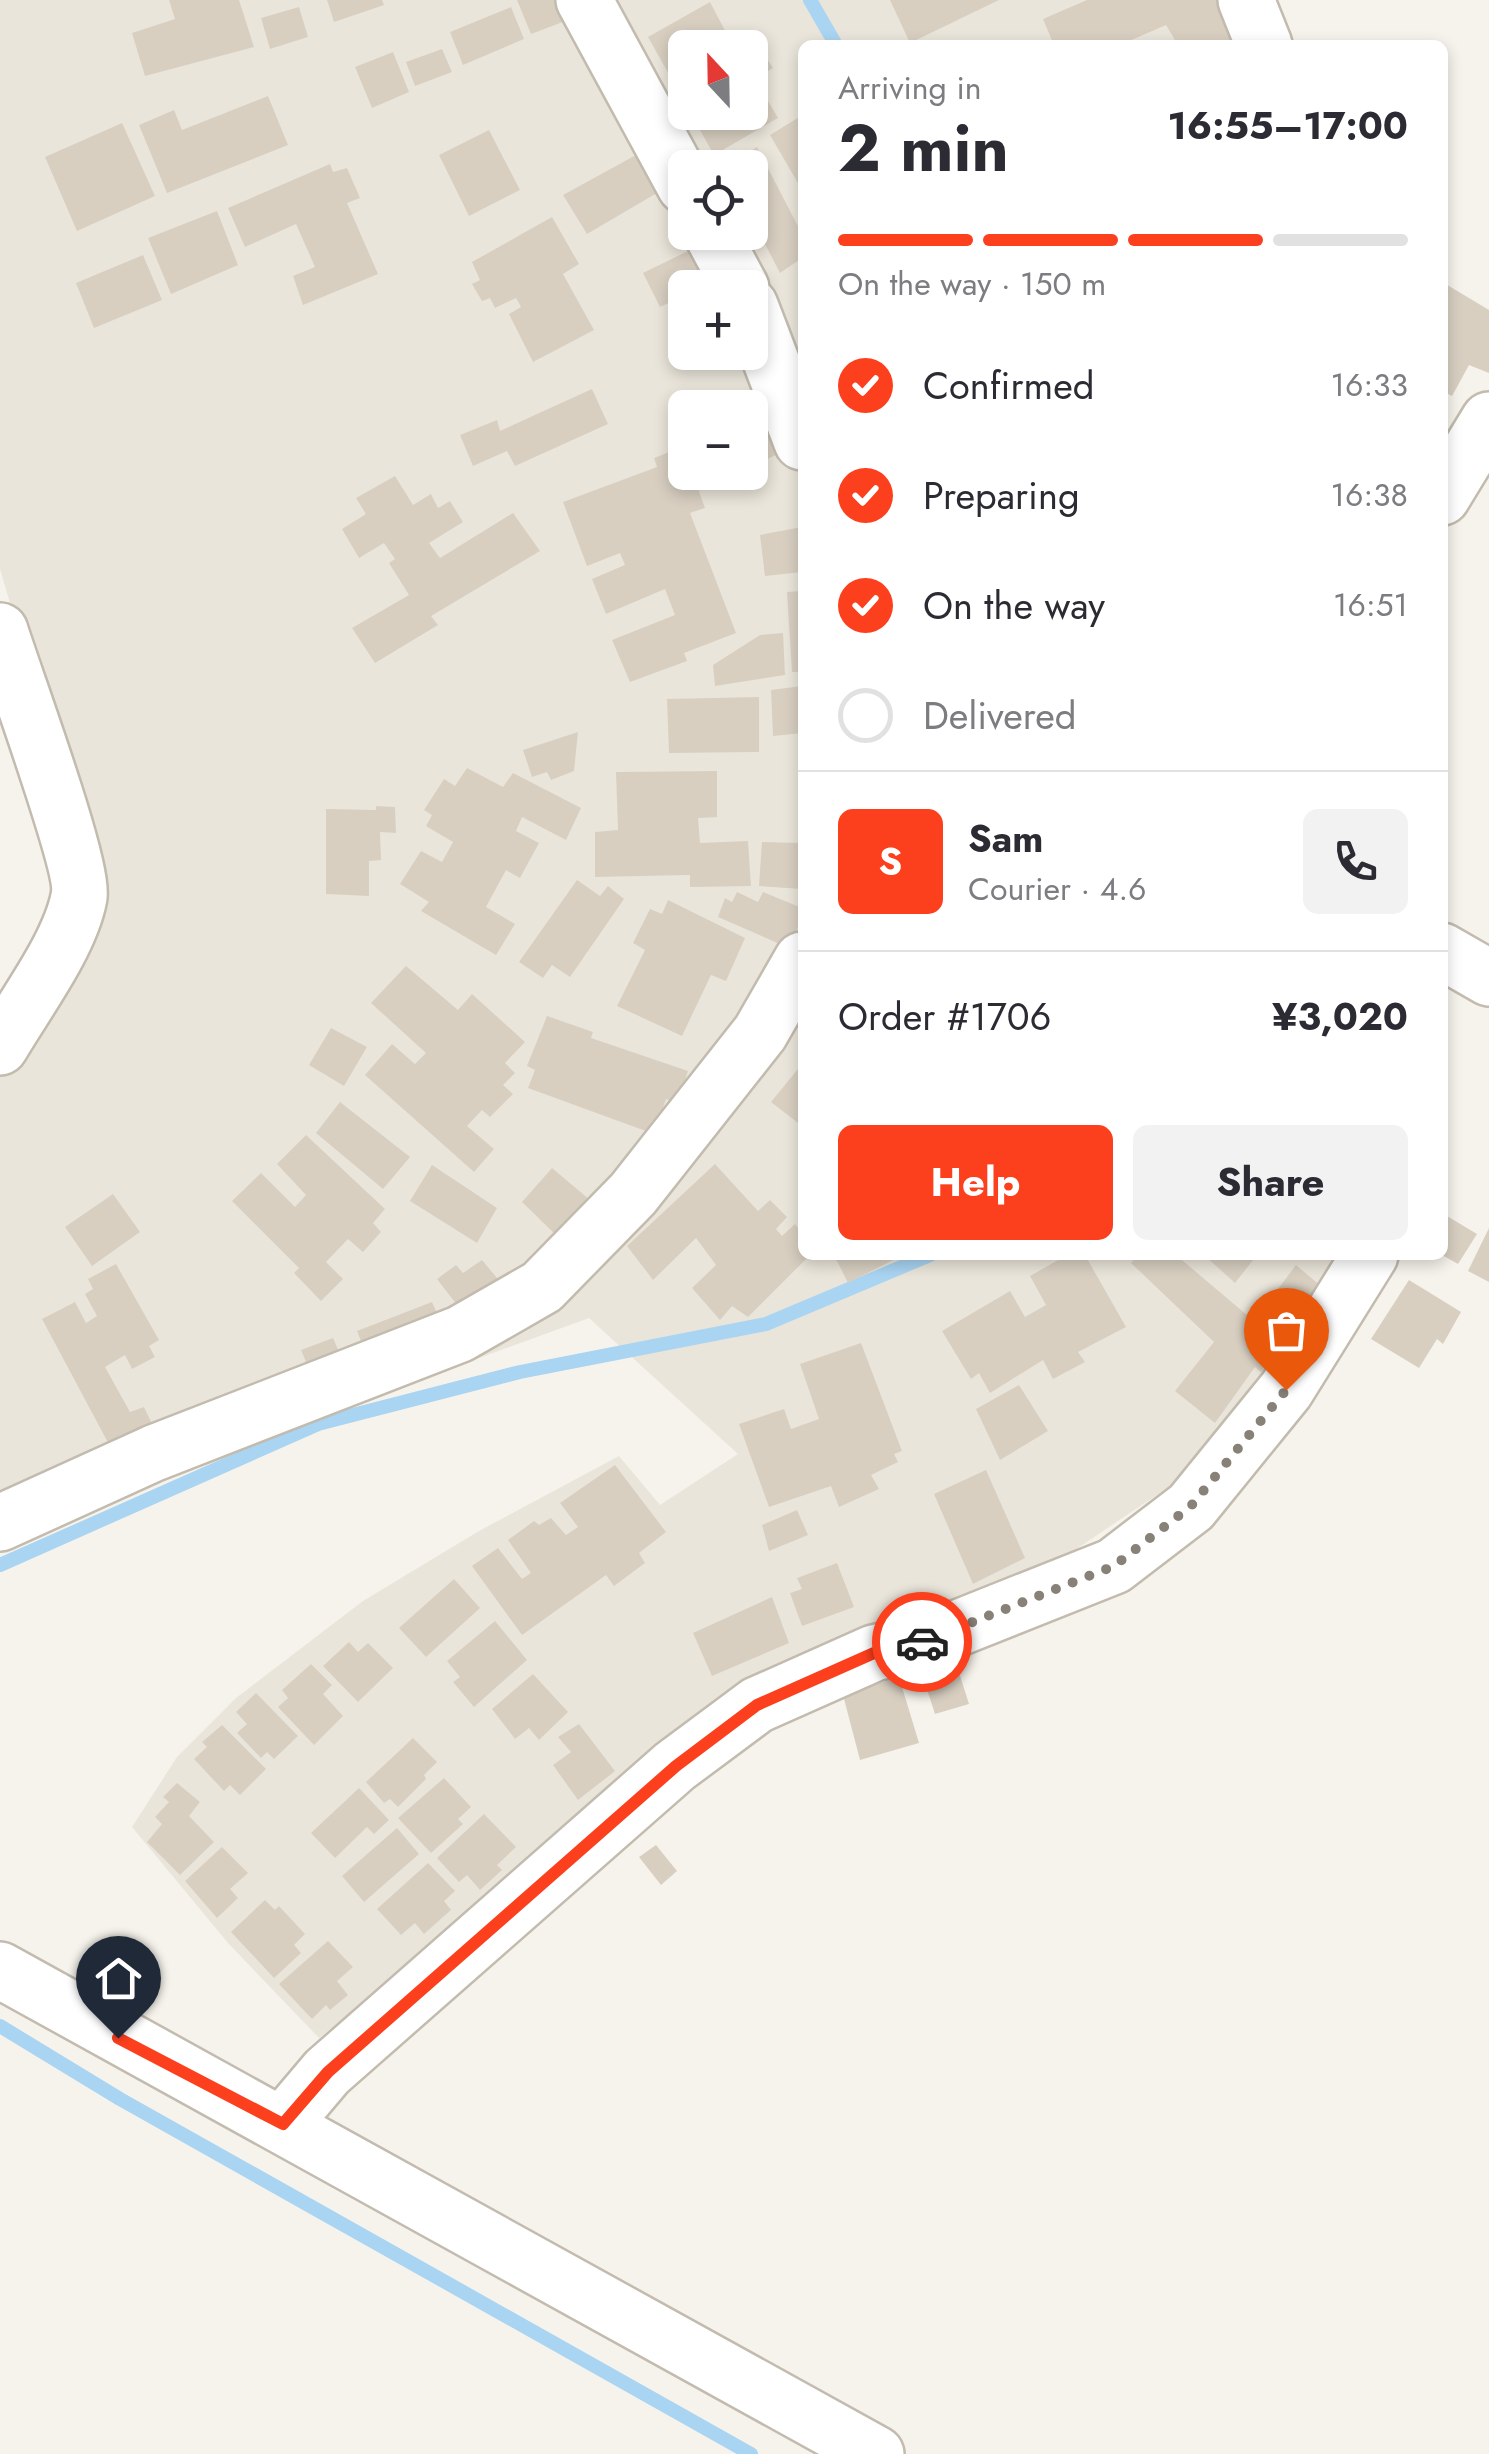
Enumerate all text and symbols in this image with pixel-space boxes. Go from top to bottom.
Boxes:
north arrow [668,30,768,130]
map controls [668,30,768,490]
text: Arriving in [838,65,982,111]
text: 16:55–17:00 [1167,98,1408,153]
text: 2 min [838,101,1009,195]
button: locate [668,150,768,250]
text: On the way · 150 m [838,261,1106,307]
button: + [668,270,768,370]
icon: check [838,358,893,413]
text: Confirmed [923,358,1094,413]
text: 16:33 [1331,362,1408,408]
button: − [668,390,768,490]
icon: check [838,468,893,523]
text: Preparing [923,468,1080,523]
text: 16:38 [1331,472,1408,518]
icon: check [838,578,893,633]
text: On the way [923,578,1105,633]
text: 16:51 [1333,582,1408,628]
text: Delivered [923,688,1076,743]
button: phone [1303,809,1408,914]
text: Sam [968,811,1043,866]
text: S [879,834,902,889]
text: Courier · 4.6 [968,866,1146,912]
text: Order #1706 [838,989,1051,1044]
text: ¥3,020 [1272,989,1408,1044]
button: Help [838,1125,1113,1240]
button: Share [1133,1125,1408,1240]
pin [1244,1288,1329,1391]
icon: bag [1259,1303,1314,1358]
courier [872,1592,972,1692]
icon: car [895,1615,950,1670]
pin [76,1936,161,2039]
icon: home [91,1951,146,2006]

